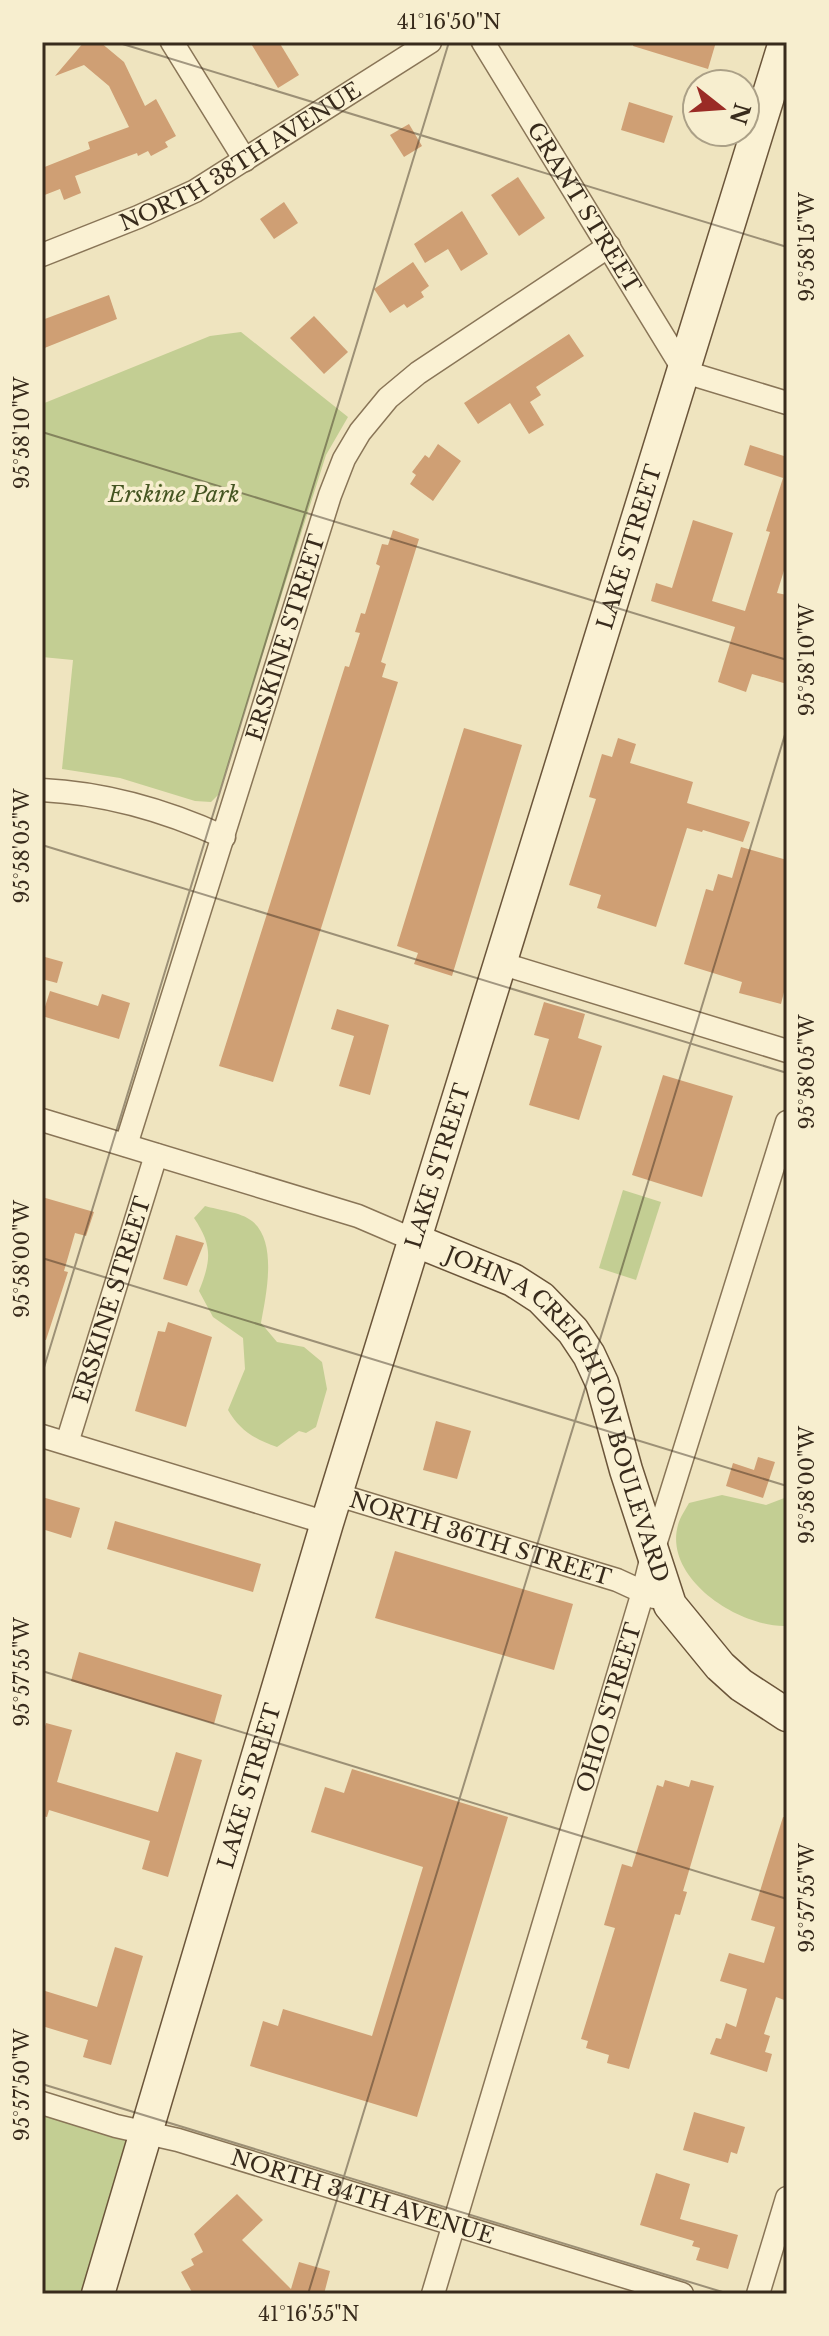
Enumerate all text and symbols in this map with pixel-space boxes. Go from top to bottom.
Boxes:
text: 41°16'50"N [397,10,501,34]
north arrow [681,68,761,148]
street label: NORTH 38TH AVENUE [116,76,366,237]
text: N [724,100,756,128]
street label: GRANT STREET [521,117,647,298]
text: 95°58'15"W [795,192,819,302]
text: 95°58'10"W [10,376,34,489]
street label: LAKE STREET [591,461,668,633]
park label: Erskine Park [107,481,240,508]
street label: ERSKINE STREET [241,531,331,744]
text: 95°58'10"W [795,603,819,716]
text: 95°58'05"W [10,788,34,904]
text: 95°58'05"W [795,1014,819,1130]
street label: LAKE STREET [400,1080,476,1252]
street label: ERSKINE STREET [67,1193,156,1406]
text: 95°58'00"W [10,1200,34,1318]
street label: JOHN A CREIGHTON BOULEVARD [438,1240,675,1586]
text: 95°58'00"W [795,1426,819,1544]
street label: NORTH 36TH STREET [346,1486,615,1592]
text: 95°57'55"W [10,1617,34,1727]
street label: OHIO STREET [571,1620,647,1796]
street label: LAKE STREET [212,1700,287,1872]
text: 95°57'55"W [795,1843,819,1953]
text: 95°57'50"W [10,2028,34,2141]
street label: NORTH 34TH AVENUE [227,2144,497,2250]
text: 41°16'55"N [258,2302,360,2326]

